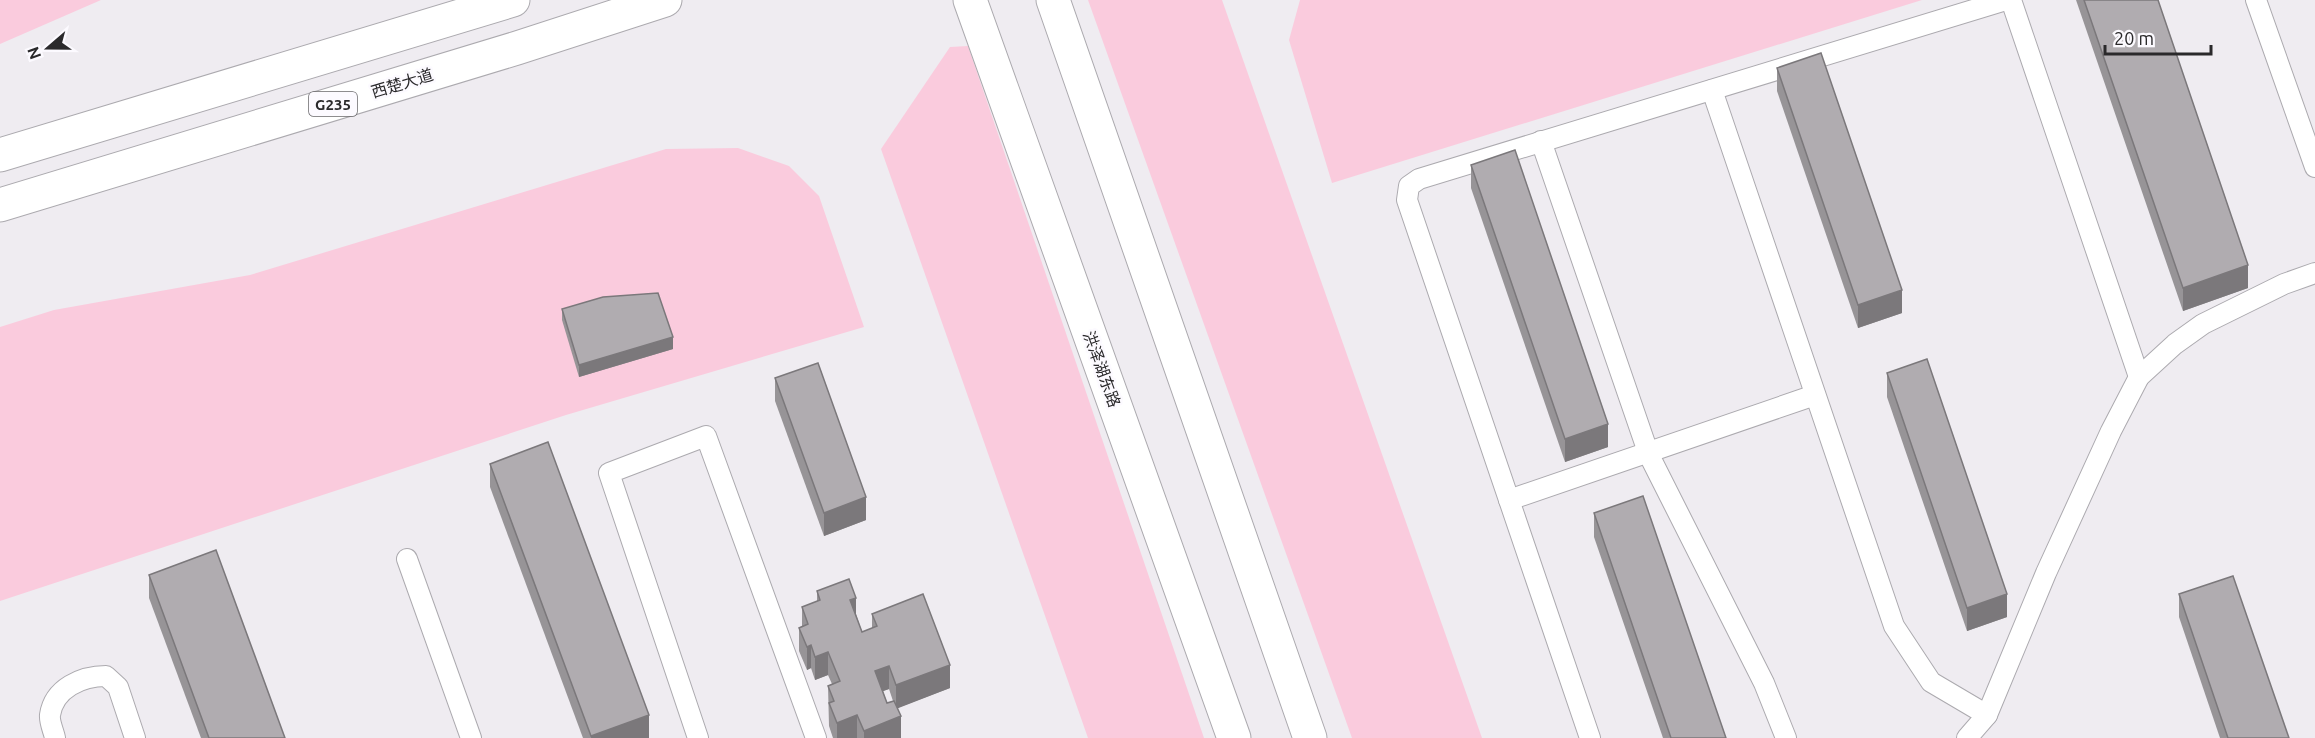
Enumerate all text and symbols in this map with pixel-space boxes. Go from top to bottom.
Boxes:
north arrow [18,18,78,78]
scale bar [2105,18,2212,56]
text: 20 m [2114,28,2154,48]
text: N [23,44,44,62]
street label: 西楚大道 [369,65,435,101]
road number: G235 [309,92,357,116]
street label: 洪泽湖东路 [1080,328,1124,410]

